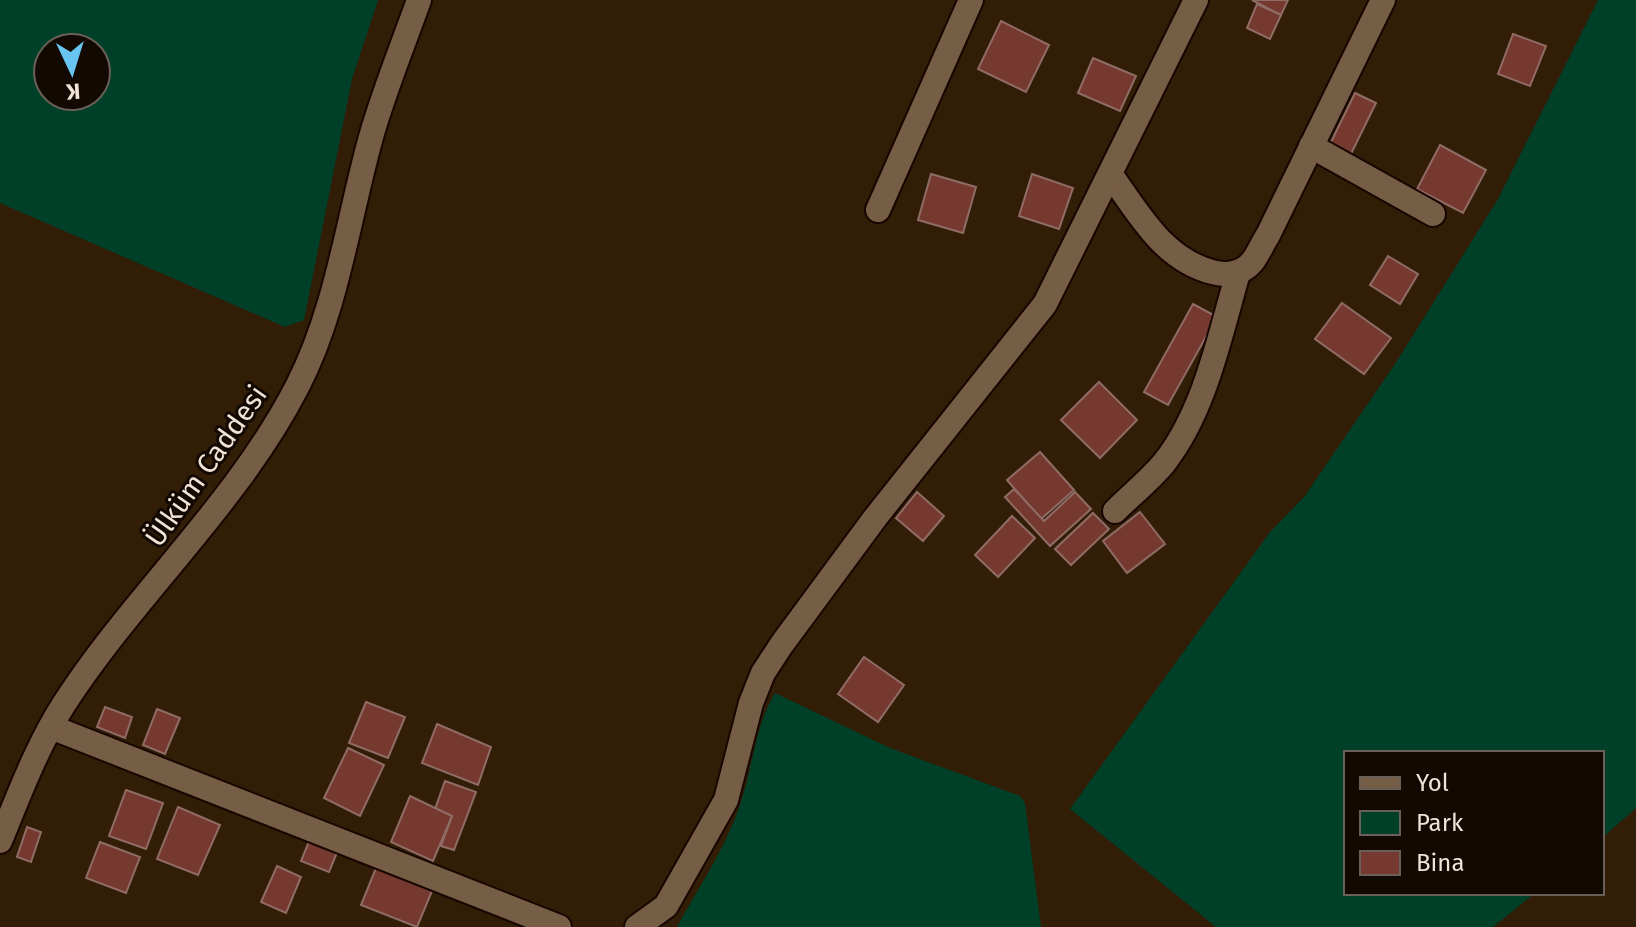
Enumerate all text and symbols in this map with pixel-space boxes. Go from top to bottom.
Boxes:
north arrow [32,32,112,112]
text: K [64,77,81,105]
street label: Ülküm Caddesi [138,379,274,553]
legend [1344,751,1604,895]
text: Yol [1416,769,1449,797]
text: Park [1416,809,1464,837]
text: Bina [1416,849,1464,877]

